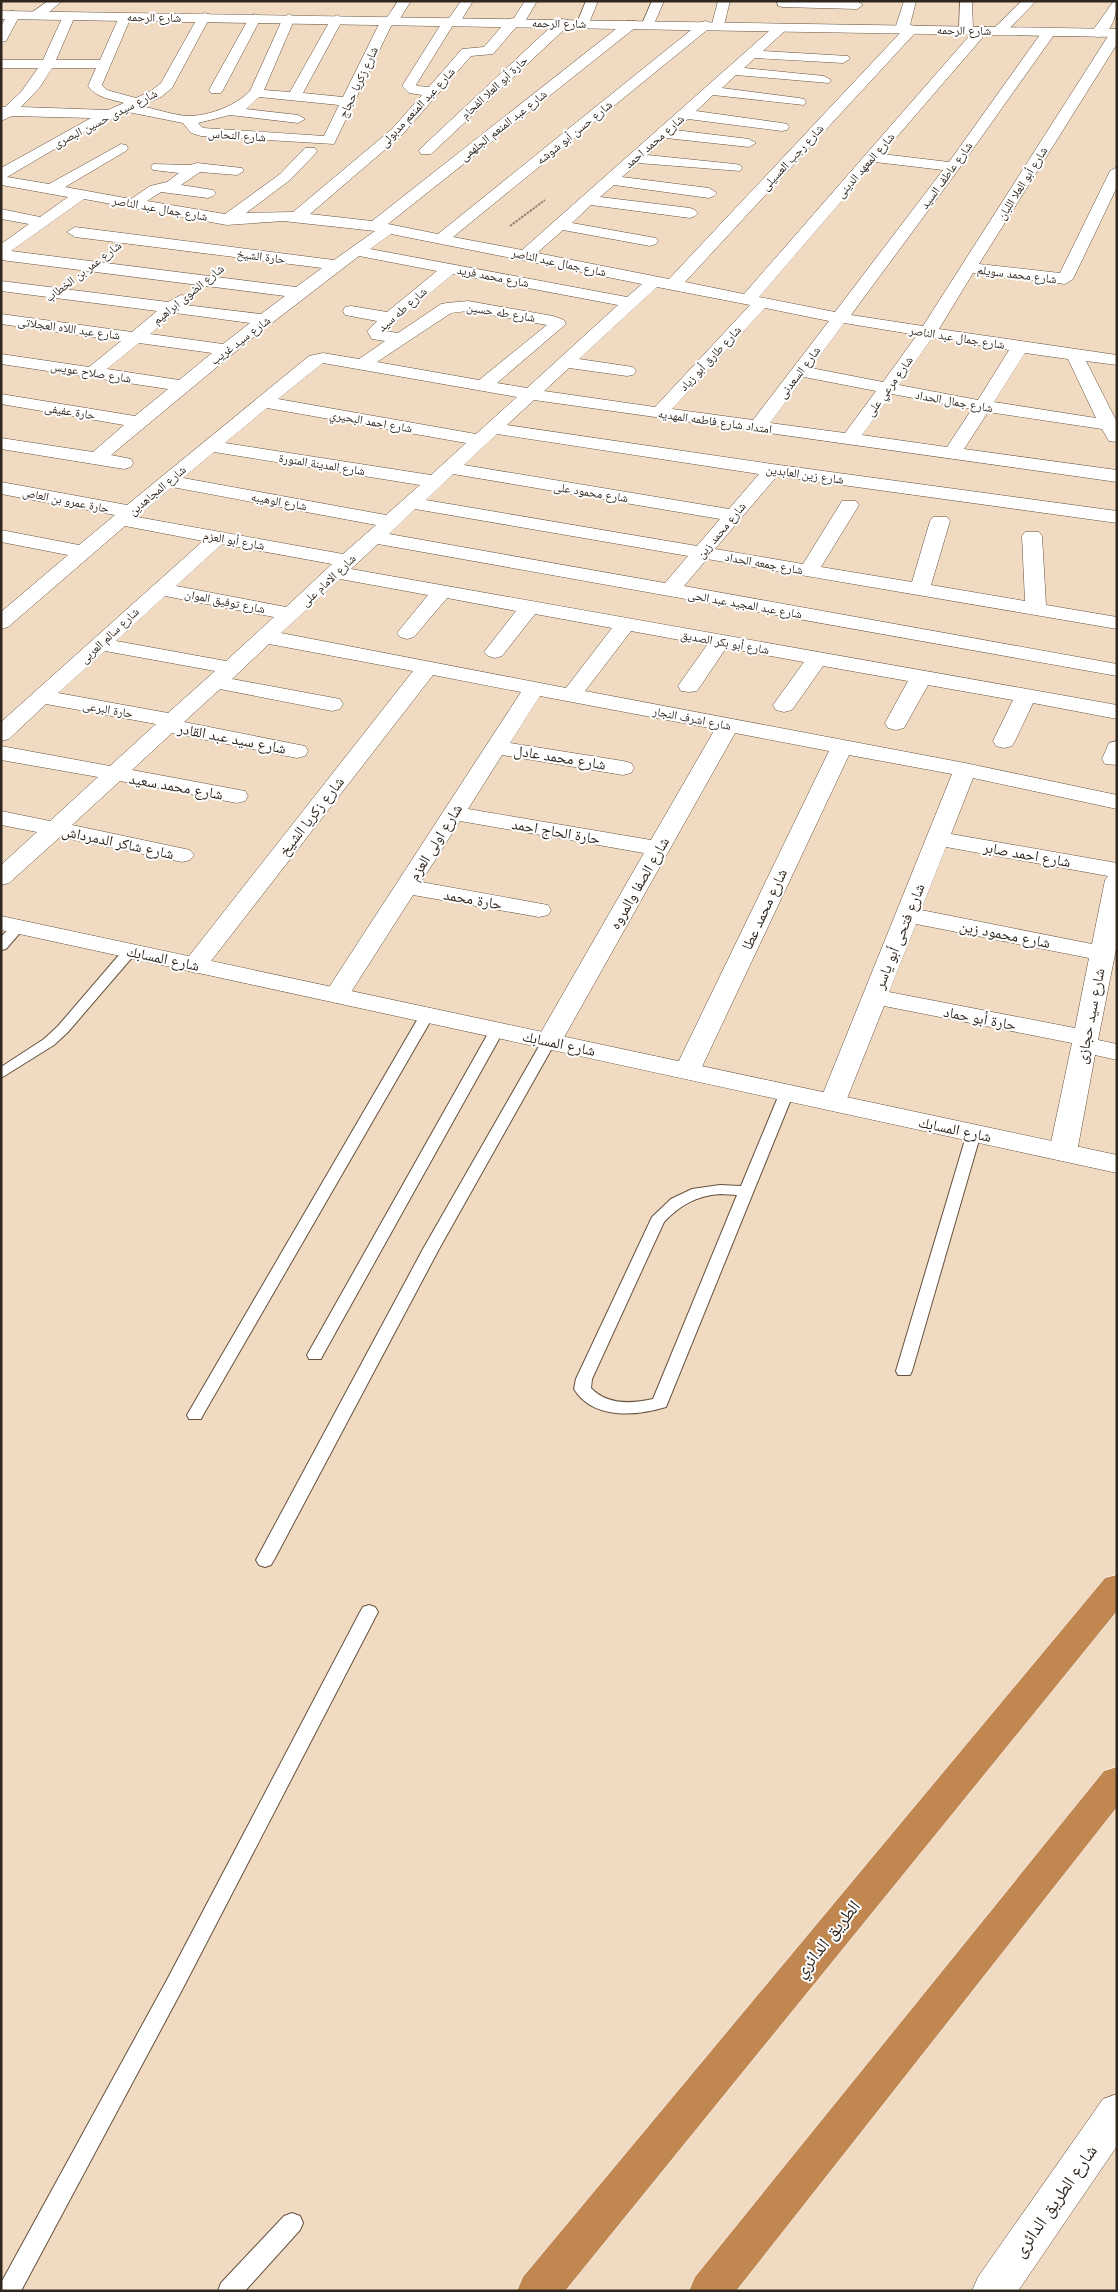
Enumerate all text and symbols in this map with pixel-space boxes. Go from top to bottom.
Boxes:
street label: شارع الرحمه [127,9,181,26]
street label: شارع الرحمه [532,15,586,32]
street label: شارع الرحمه [937,22,991,39]
street label: شارع زكريا حجاج [335,44,382,120]
street label: حارة أبو العلا الفحام [457,52,532,123]
street label: شارع عبد المنعم مدبولى [376,64,459,151]
street label: شارع سيدى حسين البصرى [50,85,160,152]
street label: شارع عبد المنعم الجلهمى [456,86,550,165]
street label: شارع حسن أبو شوشه [533,97,616,168]
street label: شارع محمد احمد [621,111,688,172]
street label: شارع رجب العسيلى [758,121,827,194]
street label: شارع النحاس [207,125,267,146]
street label: شارع المعهد الدينى [833,129,898,201]
street label: شارع عاطف السيد [917,138,976,212]
street label: شارع أبو العلا اللبان [993,143,1051,223]
street label: شارع جمال عبد الناصر [110,192,209,225]
street label: شارع عمر بن الخطاب [42,237,125,305]
street label: شارع جمال عبد الناصر [509,244,608,280]
street label: حارة الشيخ [236,246,287,267]
street label: شارع الضوى ابراهيم [149,261,227,328]
street label: شارع محمد فريد [456,262,530,291]
street label: شارع محمد سويلم [976,262,1058,287]
street label: شارع طه سيد [374,283,430,335]
street label: شارع طه حسين [465,299,537,326]
street label: شارع سيد غريب [207,312,274,368]
street label: شارع عبد اللاه العجلاتى [17,313,121,344]
street label: شارع طارق أبو زياد [676,322,745,395]
street label: شارع جمال عبد الناصر [907,322,1006,353]
street label: شارع السعدنى [774,343,824,402]
street label: شارع مرعي على [862,353,918,421]
street label: شارع صلاح عويس [49,358,133,387]
street label: شارع جمال الحداد [914,387,994,416]
street label: حارة عفيفى [43,400,97,423]
street label: شارع احمد البحيري [328,406,414,439]
street label: امتداد شارع فاطمه المهديه [657,406,773,437]
street label: شارع المدينة المنورة [278,450,366,479]
street label: شارع زين العابدين [765,461,845,488]
street label: شارع المجاهدين [125,462,189,519]
street label: شارع محمود على [552,479,629,506]
street label: حارة عمرو بن العاص [21,484,111,516]
street label: شارع الوهيبه [250,489,308,514]
street label: شارع محمد زين [693,499,750,562]
street label: شارع أبو العزم [202,527,266,554]
street label: شارع جمعه الحداد [724,549,804,578]
street label: شارع الامام على [297,551,359,610]
street label: شارع توفيق الموان [183,586,267,617]
street label: شارع عبد المجيد عبد الحى [686,587,803,622]
street label: شارع سالم العربى [76,604,143,667]
street label: شارع أبو بكر الصديق [679,627,771,658]
street label: حارة البرعى [81,697,135,721]
street label: شارع اشرف النجار [650,703,733,734]
street label: شارع سيد عبد القادر [175,718,288,759]
street label: شارع محمد عادل [512,740,608,775]
street label: شارع محمد سعيد [127,768,225,805]
street label: شارع زكريا الشيخ [274,772,349,860]
street label: شارع اولى العزم [404,800,467,884]
street label: حارة الحاج احمد [510,814,602,849]
street label: شارع شاكر الدمرداش [60,821,176,864]
street label: شارع الصفا والمروه [605,833,674,933]
street label: شارع احمد صابر [981,837,1072,872]
street label: شارع محمد عطا [737,865,792,953]
street label: شارع فتحى أبو ياسر [869,880,930,993]
street label: حارة محمد [442,884,504,914]
street label: شارع محمود زين [958,916,1052,953]
street label: شارع المسابك [124,941,201,976]
street label: شارع سيد حجازى [1071,966,1110,1066]
street label: حارة أبو حماد [942,1002,1018,1034]
street label: شارع المسابك [520,1026,597,1061]
street label: شارع المسابك [916,1112,993,1147]
street label: الطريق الدائري [789,1896,868,1984]
street label: شارع الطريق الدائرى [1008,2140,1102,2262]

